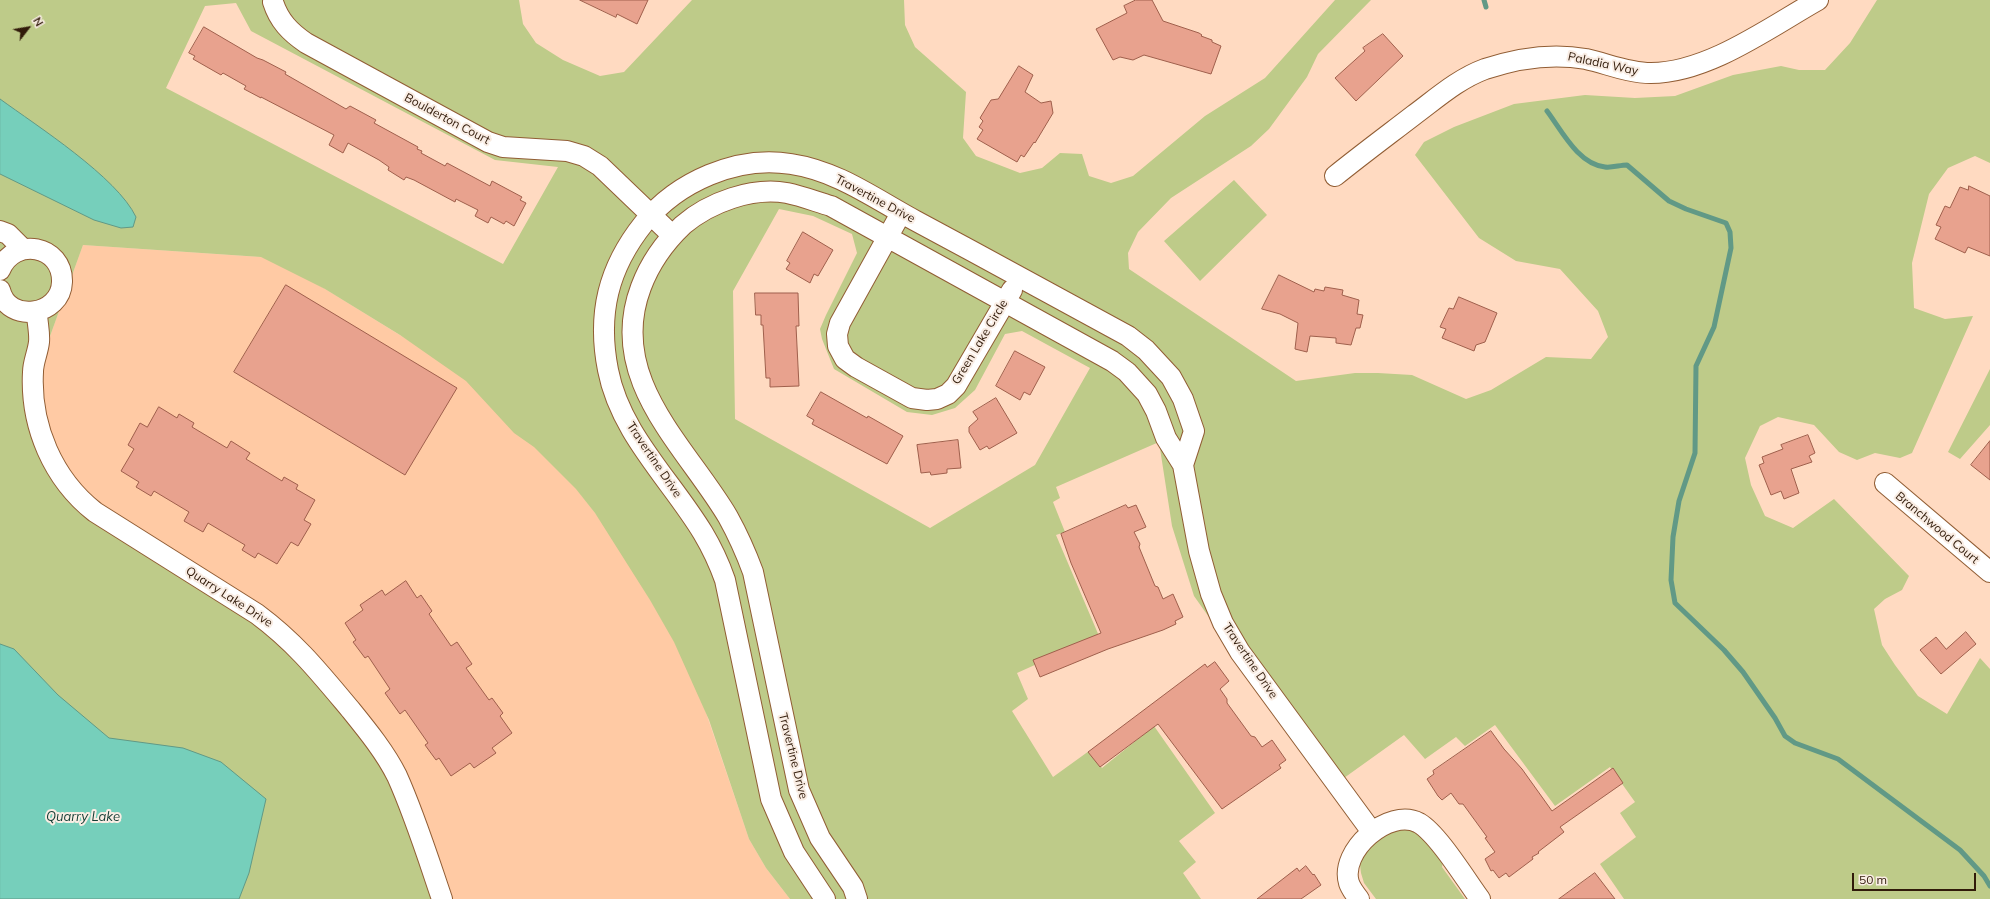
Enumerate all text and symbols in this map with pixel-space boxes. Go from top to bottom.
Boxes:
north arrow [8,8,48,48]
text: N [30,15,46,29]
street label: Paladia Way [1567,50,1639,78]
street label: Boulderton Court [402,90,492,148]
street label: Travertine Drive [833,172,917,226]
street label: Green Lake Circle [949,297,1011,387]
street label: Travertine Drive [623,420,685,500]
street label: Branchwood Court [1892,489,1982,567]
street label: Quarry Lake Drive [183,564,275,630]
street label: Travertine Drive [1219,621,1281,701]
street label: Travertine Drive [775,712,811,800]
water label: Quarry Lake [46,809,120,825]
scale bar [1854,865,1978,891]
text: 50 m [1859,872,1887,887]

